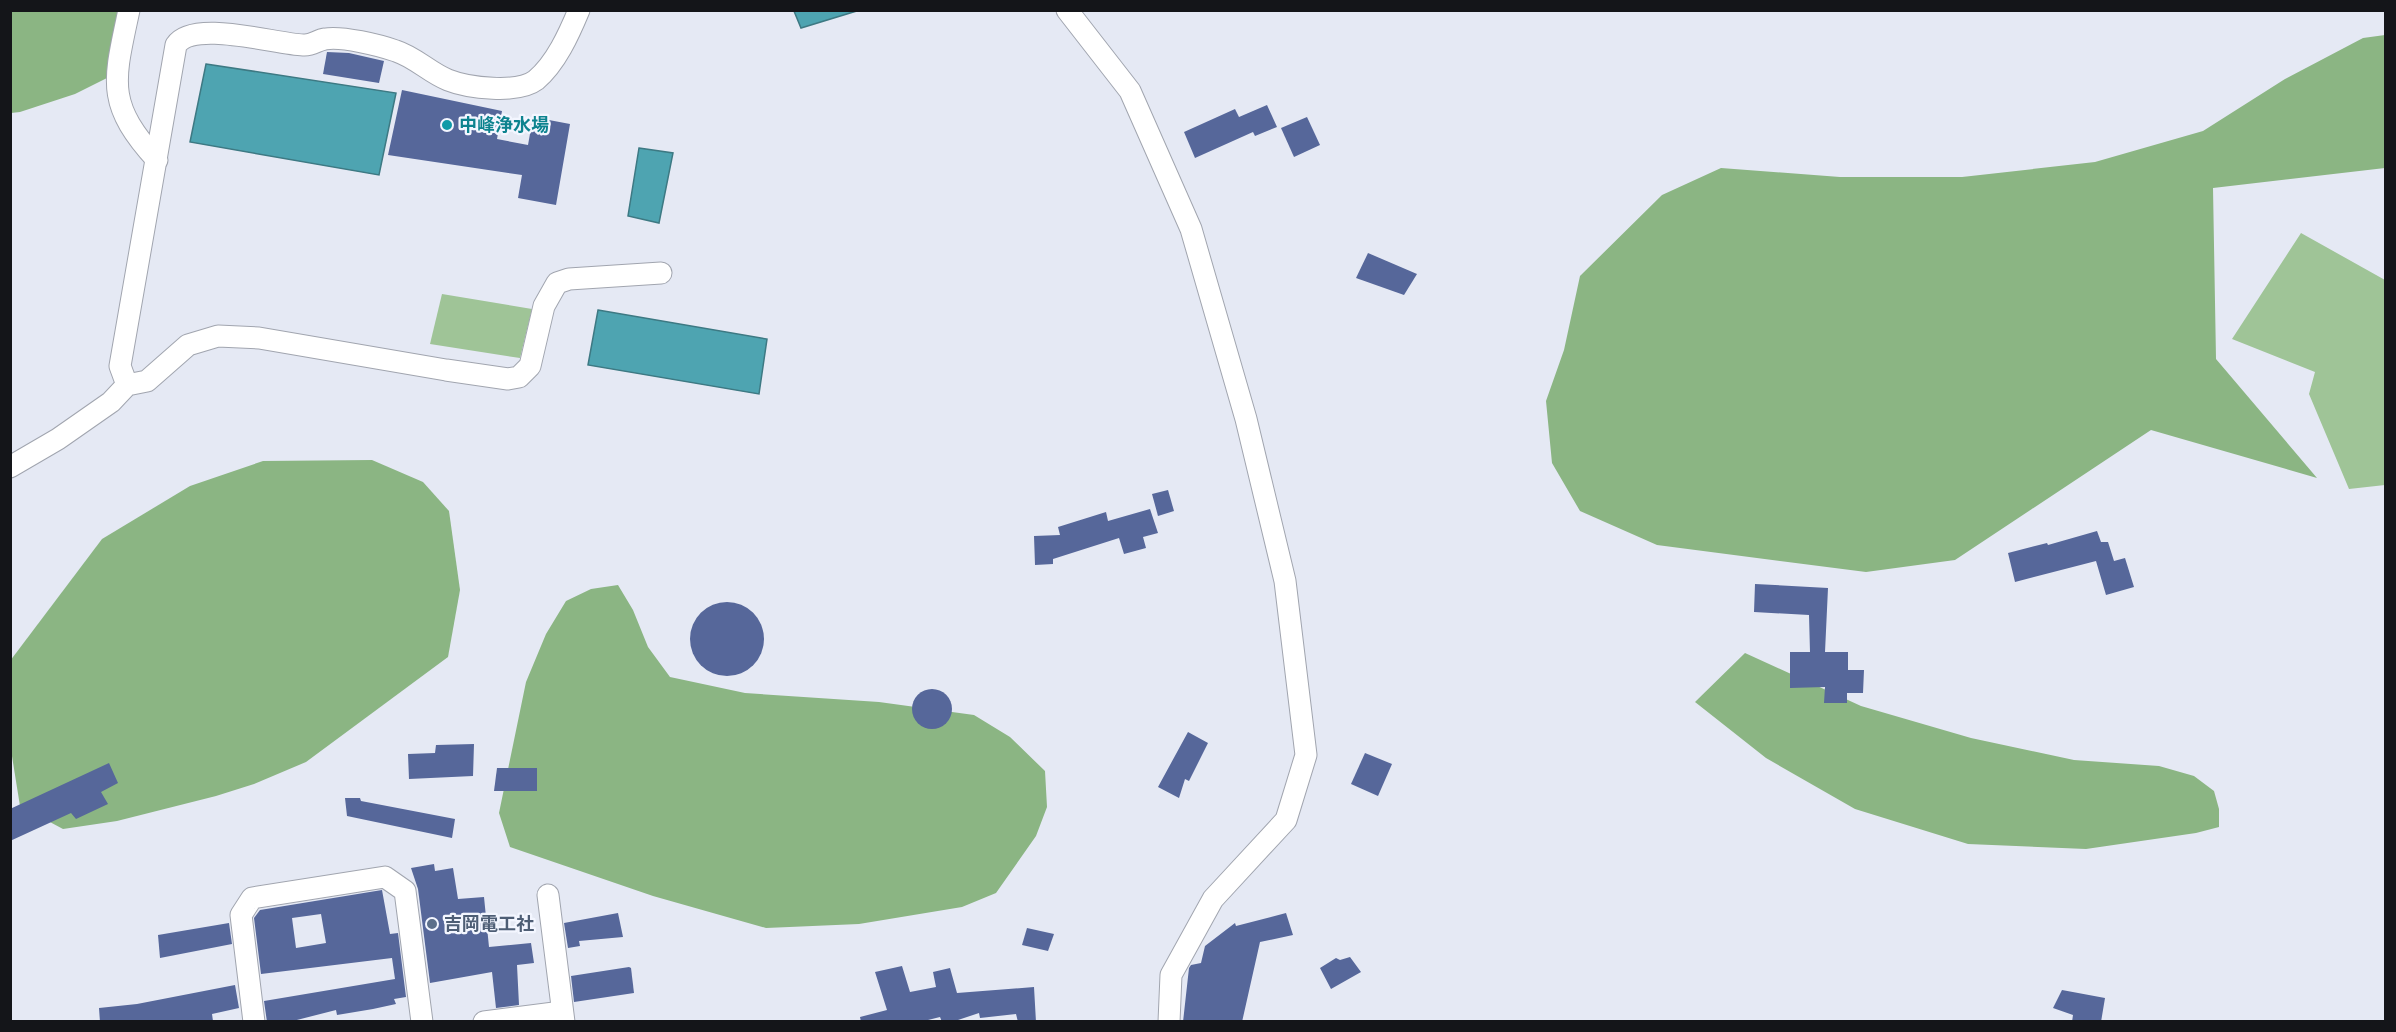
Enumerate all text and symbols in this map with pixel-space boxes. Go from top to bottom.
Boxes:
place label: 中峰浄水場 [459,113,549,135]
marker: 中峰浄水場 [440,118,454,132]
place label: 吉岡電工社 [444,912,534,934]
marker: 吉岡電工社 [425,917,439,931]

